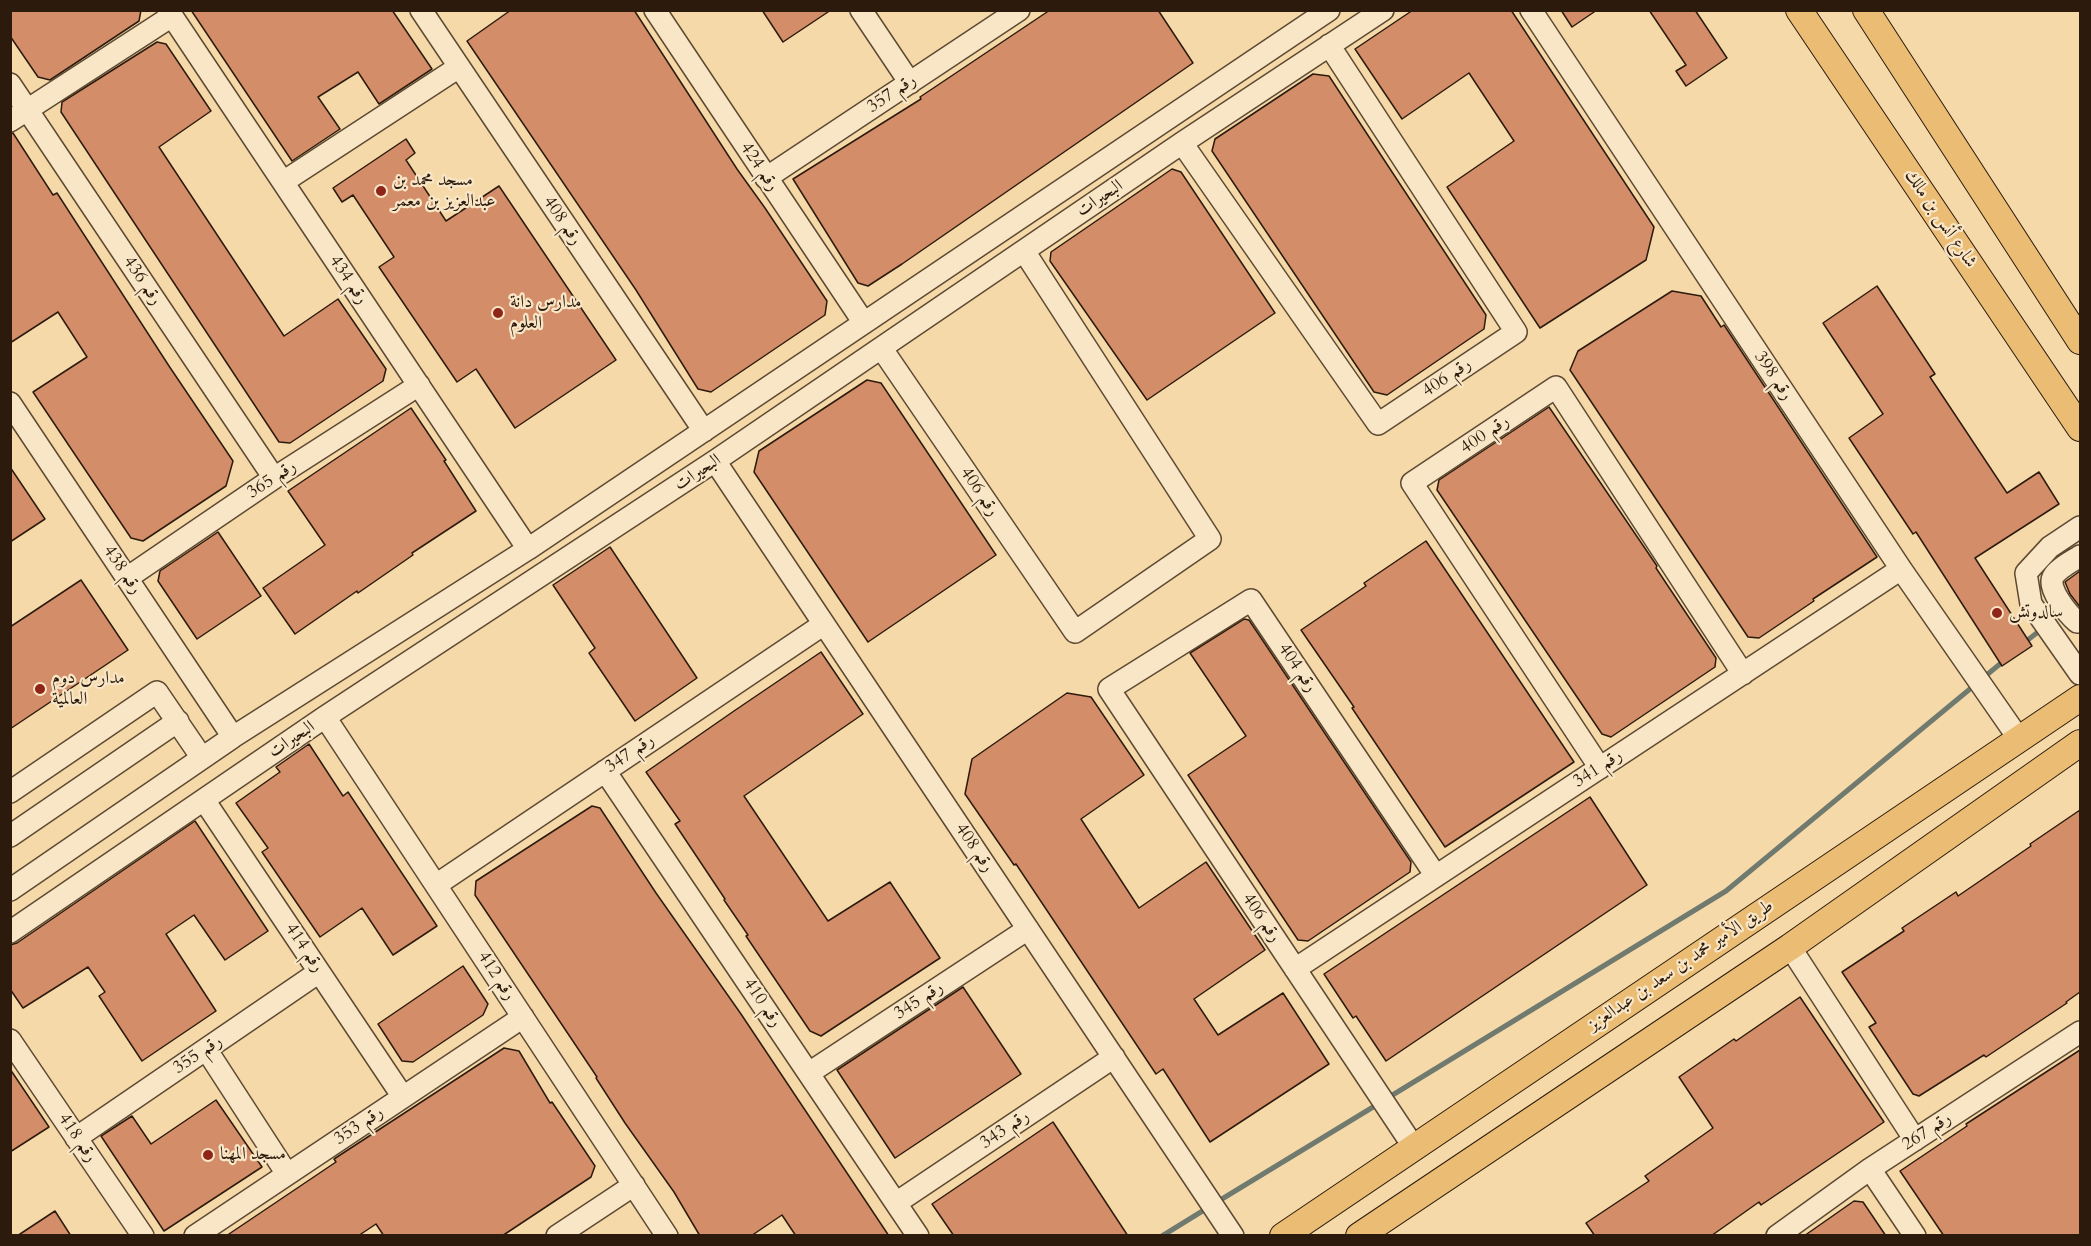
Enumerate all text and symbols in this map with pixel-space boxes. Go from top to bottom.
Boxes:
street label: رقم 357 [863,70,921,118]
street label: رقم 424 [735,138,783,196]
street label: شارع أنس بن مالك [1899,166,1981,272]
place label: مسجد محمد بن عبدالعزيز بن معمر [393,170,496,213]
street label: البحيرات [1073,176,1127,222]
marker: مسجد محمد بن عبدالعزيز بن معمر [374,184,388,198]
street label: رقم 408 [538,192,586,250]
street label: رقم 434 [324,251,372,309]
street label: رقم 436 [118,252,166,310]
place label: مدارس دانة العلوم [510,292,582,334]
marker: مدارس دانة العلوم [491,306,505,320]
street label: رقم 398 [1749,347,1797,405]
street label: رقم 406 [1418,354,1476,402]
street label: رقم 400 [1456,411,1514,459]
street label: البحيرات [671,450,725,496]
street label: رقم 365 [243,456,301,504]
street label: رقم 406 [955,463,1003,521]
street label: رقم 438 [98,541,146,599]
place label: سالدوتش [2009,602,2063,624]
marker: سالدوتش [1990,606,2004,620]
street label: رقم 404 [1273,639,1321,697]
place label: مدارس دوم العالمية [52,668,125,710]
marker: مدارس دوم العالمية [33,682,47,696]
street label: البحيرات [265,717,319,763]
street label: رقم 347 [601,730,659,778]
street label: رقم 341 [1569,745,1627,793]
street label: رقم 408 [950,819,998,877]
street label: رقم 406 [1237,889,1285,947]
street label: طريق الأمير محمد بن سعد بن عبدالعزيز [1584,896,1778,1036]
street label: رقم 414 [280,919,328,977]
street label: رقم 412 [472,947,520,1005]
street label: رقم 410 [738,974,786,1032]
street label: رقم 345 [890,977,948,1025]
street label: رقم 355 [169,1031,227,1079]
street label: رقم 353 [330,1102,388,1150]
street label: رقم 343 [976,1106,1034,1154]
street label: رقم 267 [1898,1108,1956,1156]
street label: رقم 418 [53,1109,101,1167]
place label: مسجد المهنا [220,1144,286,1166]
marker: مسجد المهنا [201,1148,215,1162]

